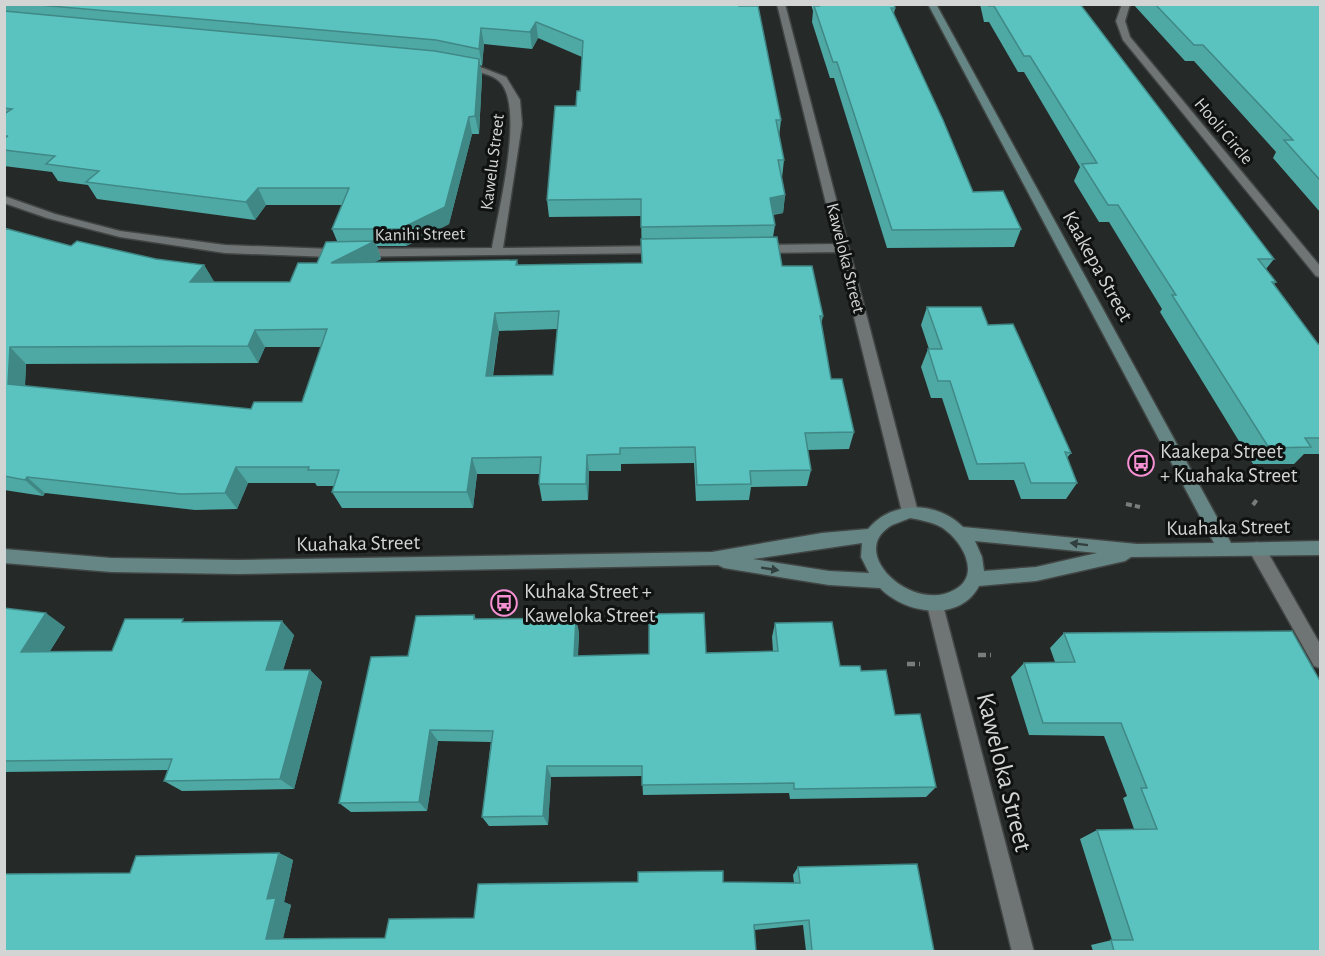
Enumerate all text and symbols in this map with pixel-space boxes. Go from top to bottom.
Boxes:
street label: Hooli Circle [1190,95,1256,168]
street label: Kawelu Street [478,113,508,211]
street label: Kaweloka Street [823,201,867,315]
street label: Kaakepa Street [1059,207,1137,325]
street label: Kanihi Street [375,225,466,245]
place label: Kaakepa Street + Kuahaka Street [1160,441,1298,486]
bus stop icon: Kaakepa Street + Kuahaka Street [1126,448,1156,478]
street label: Kuahaka Street [1166,516,1290,539]
street label: Kuahaka Street [296,532,420,555]
one-way arrow [1069,540,1088,549]
one-way arrow [761,564,780,573]
place label: Kuhaka Street + Kaweloka Street [524,581,656,626]
bus stop icon: Kuhaka Street + Kaweloka Street [489,588,519,618]
street label: Kaweloka Street [972,690,1036,854]

